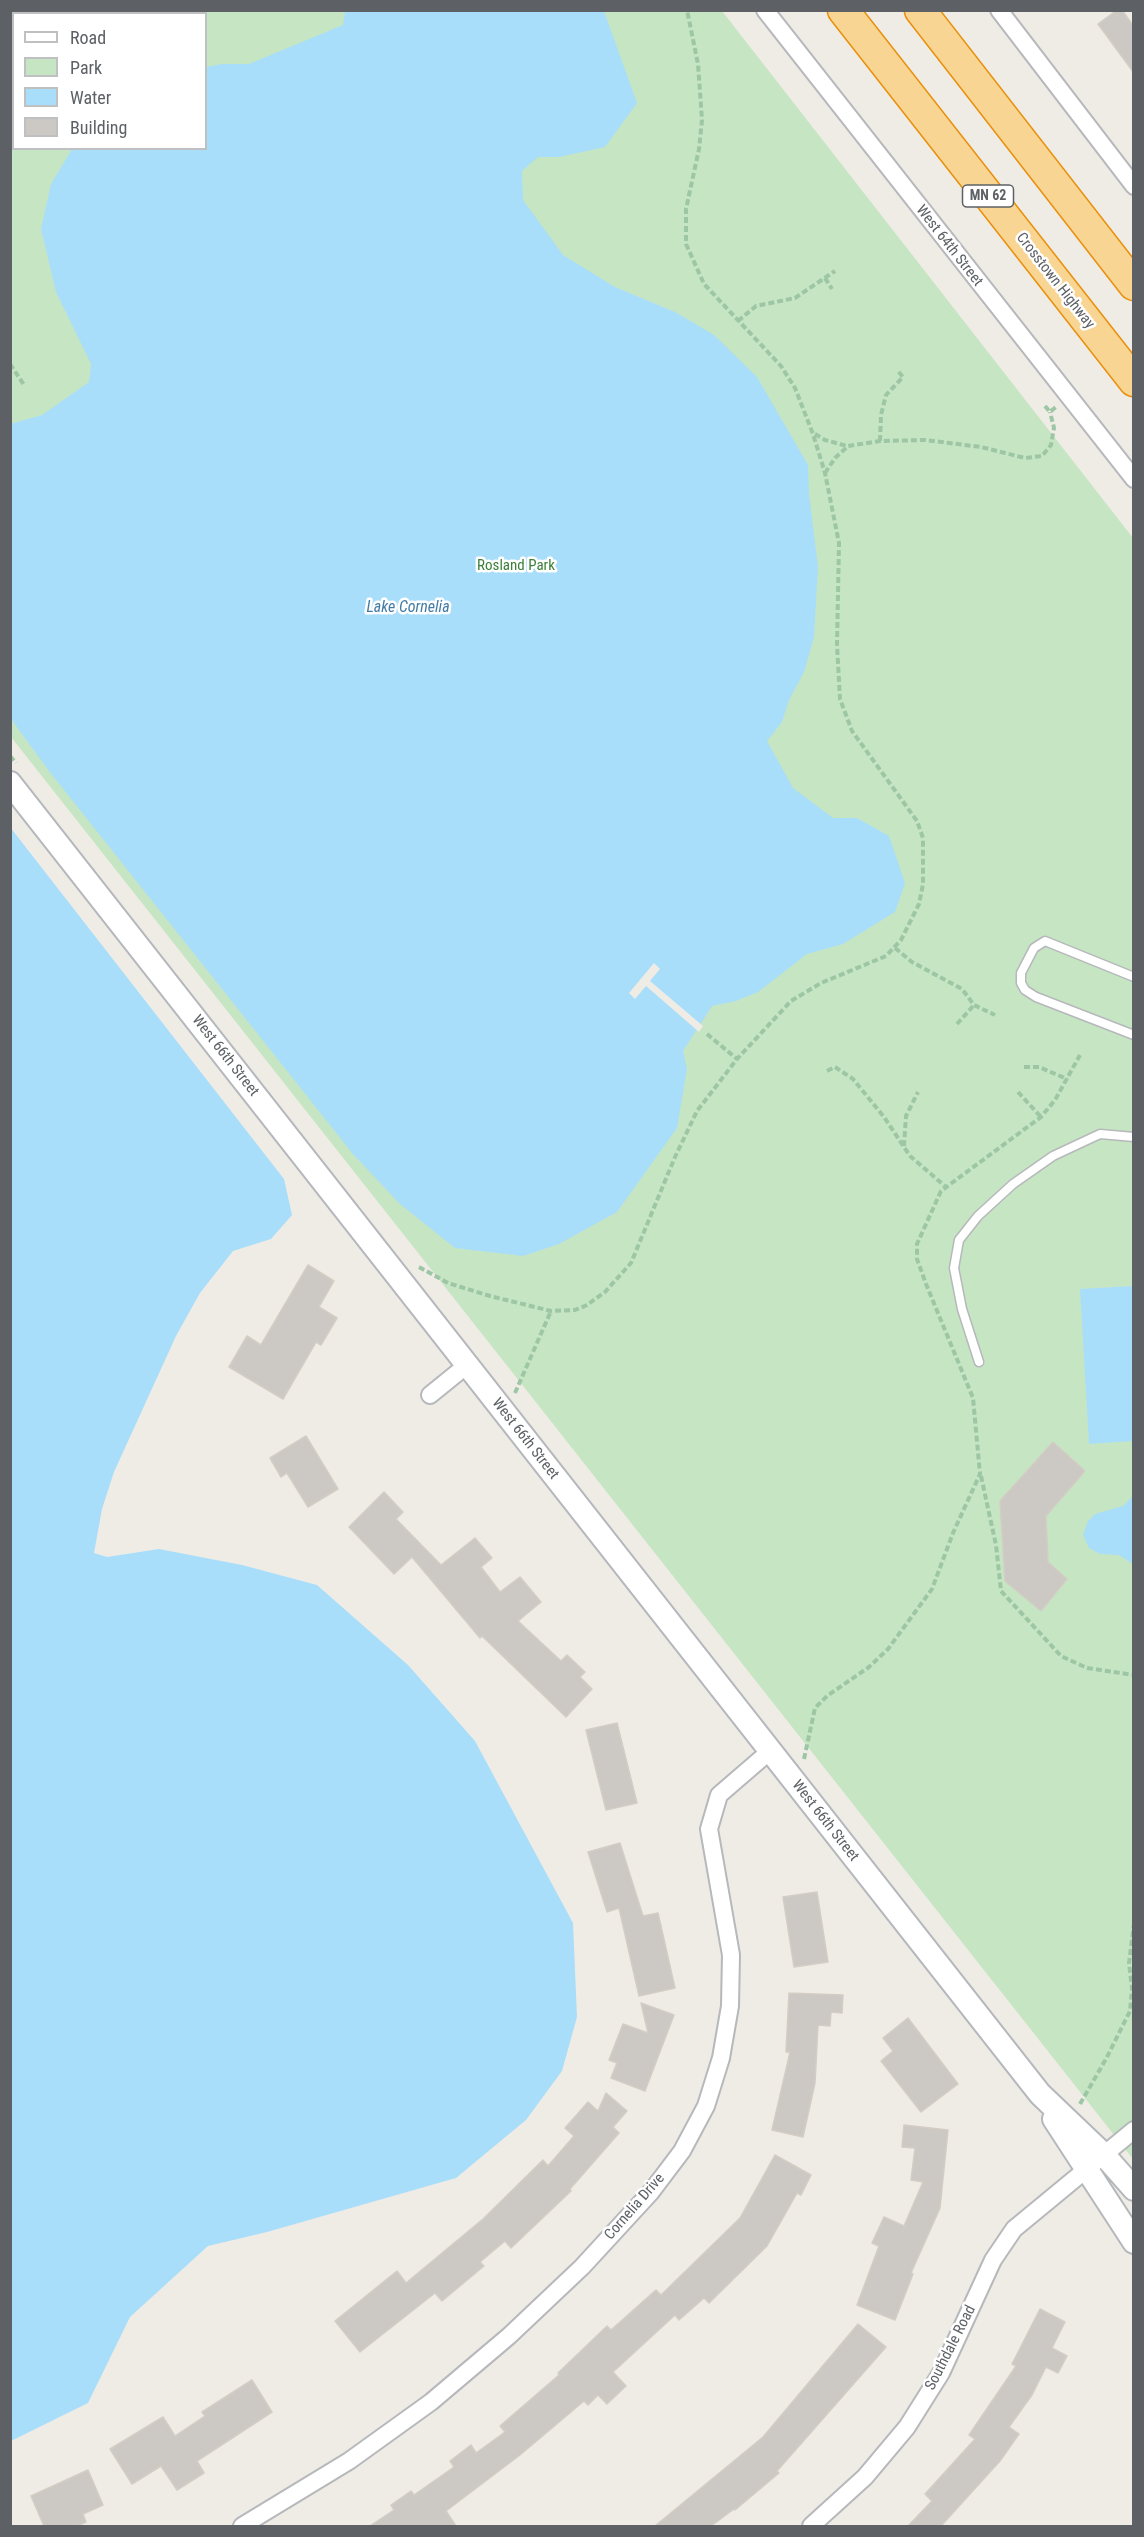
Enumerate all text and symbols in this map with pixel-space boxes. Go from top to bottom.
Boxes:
legend [12,12,207,150]
text: Road [70,27,106,48]
text: Park [70,57,102,78]
text: Water [70,87,111,108]
text: Building [70,117,127,138]
road number: MN 62 [962,185,1014,207]
street label: West 64th Street [912,202,986,290]
street label: Crosstown Highway [1012,229,1098,333]
park label: Rosland Park [477,557,555,575]
water label: Lake Cornelia [366,598,450,618]
street label: West 66th Street [188,1012,262,1100]
street label: West 66th Street [488,1395,562,1483]
street label: West 66th Street [788,1777,862,1865]
street label: Cornelia Drive [601,2170,669,2244]
street label: Southdale Road [922,2303,980,2393]

